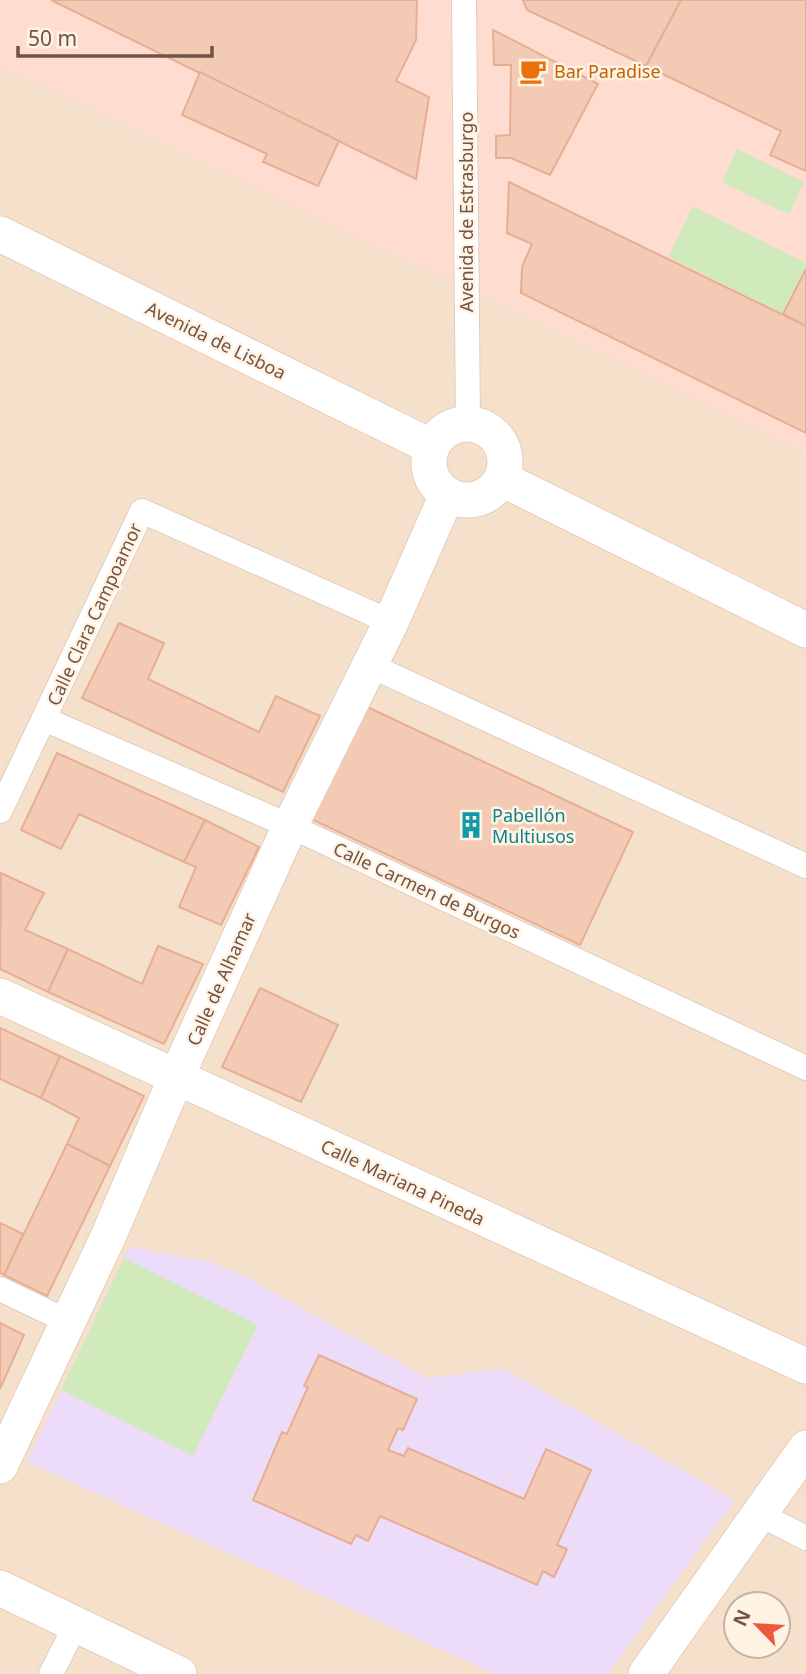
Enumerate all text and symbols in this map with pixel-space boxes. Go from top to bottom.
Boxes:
scale bar [18,14,212,58]
text: 50 m [28,24,77,52]
cafe icon: Bar Paradise [518,56,548,86]
place label: Bar Paradise [554,59,661,83]
street label: Avenida de Estrasburgo [454,112,478,312]
street label: Avenida de Lisboa [142,296,290,384]
street label: Calle Clara Campoamor [41,518,147,709]
place label: Pabellón Multiusos [492,803,575,848]
building icon: Pabellón Multiusos [456,810,486,840]
street label: Calle Carmen de Burgos [330,836,524,944]
street label: Calle de Alhamar [181,908,261,1049]
street label: Calle Mariana Pineda [317,1133,489,1231]
north arrow [722,1590,792,1660]
text: N [727,1605,757,1630]

